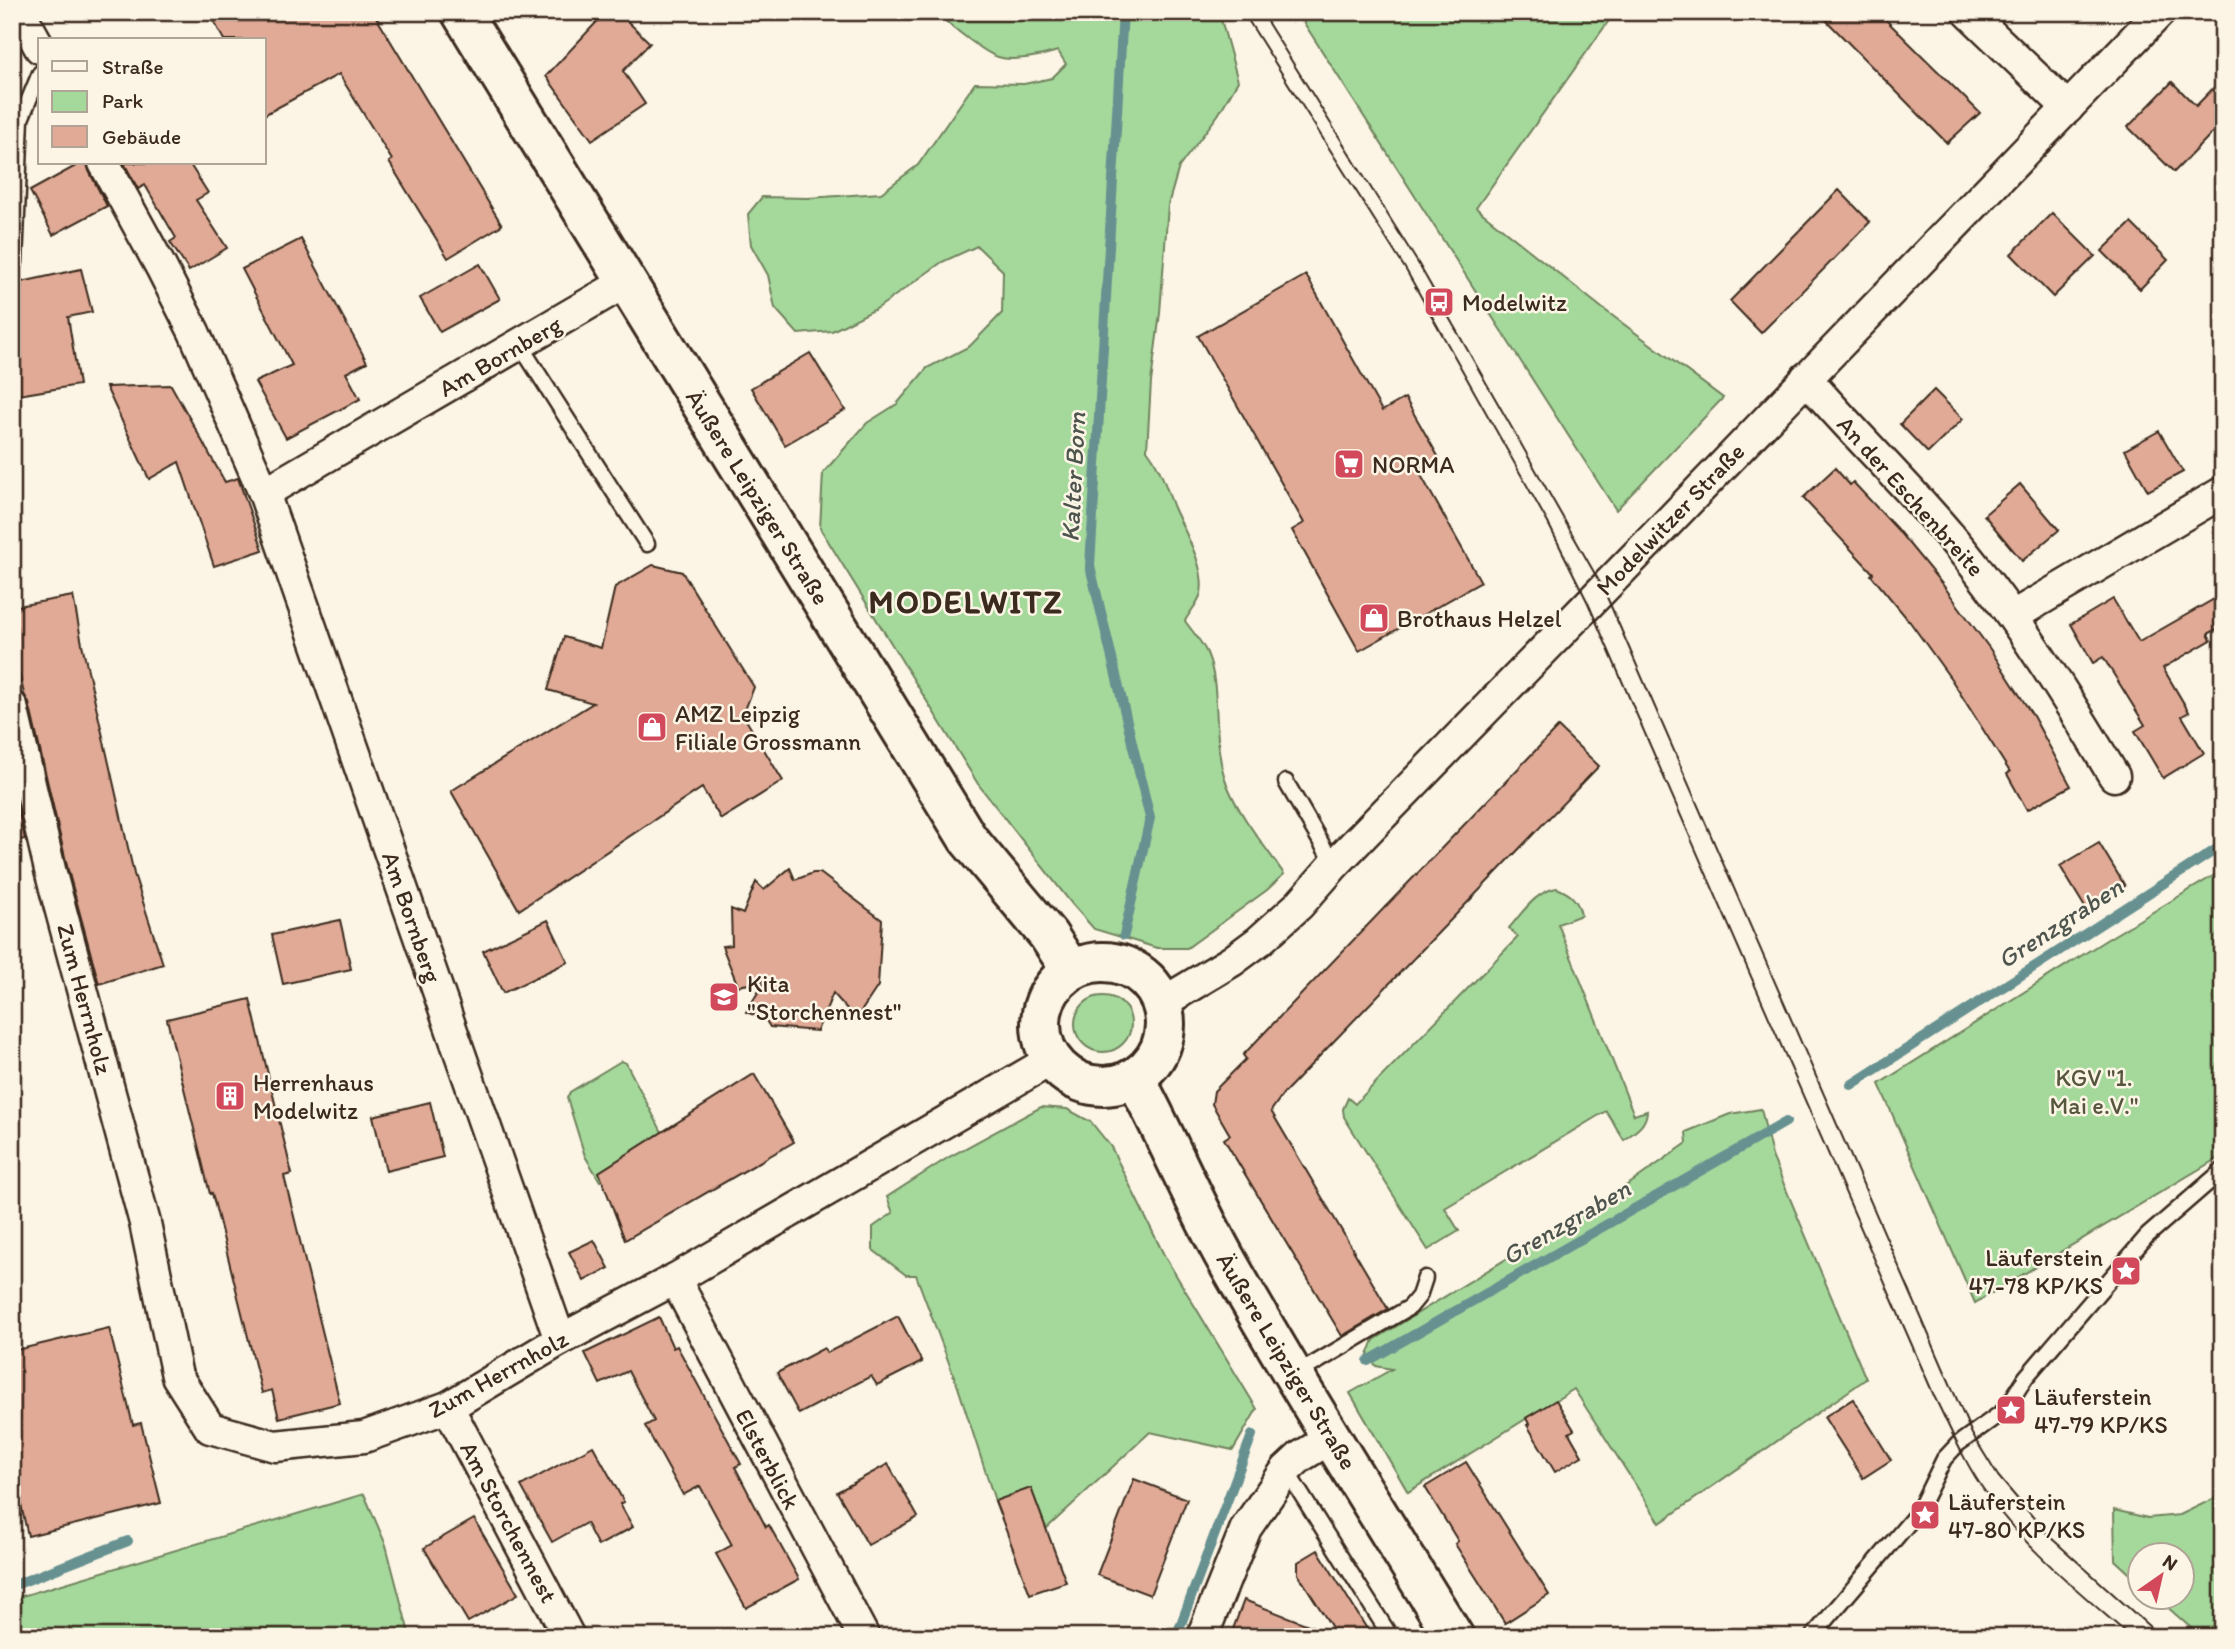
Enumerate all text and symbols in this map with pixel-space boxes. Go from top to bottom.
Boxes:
legend [38,38,266,164]
text: Straße [102,54,163,79]
text: Park [102,88,144,113]
text: Gebäude [102,124,181,149]
bus stop icon: Modelwitz [1422,285,1456,319]
place label: Modelwitz [1462,288,1567,317]
street label: Am Bornberg [434,309,567,403]
street label: Äußere Leipziger Straße [680,384,836,610]
street label: An der Eschenbreite [1831,410,1991,582]
water label: Kalter Born [1054,411,1092,543]
street label: Modelwitzer Straße [1590,437,1750,601]
supermarket icon: NORMA [1332,447,1366,481]
place label: NORMA [1372,450,1455,479]
district label: MODELWITZ [869,583,1063,621]
shop icon: Brothaus Helzel [1357,601,1391,635]
place label: Brothaus Helzel [1397,604,1562,633]
place label: AMZ Leipzig Filiale Grossmann [675,699,861,756]
shop icon: AMZ Leipzig Filiale Grossmann [635,710,669,744]
street label: Am Bornberg [376,848,448,987]
water label: Grenzgraben [1991,870,2129,975]
street label: Zum Herrnholz [51,920,119,1078]
place label: Kita "Storchennest" [747,969,902,1026]
school or university icon: Kita "Storchennest" [707,980,741,1014]
park label: KGV "1. Mai e.V." [2049,1063,2139,1120]
place label: Herrenhaus Modelwitz [253,1068,374,1125]
building icon: Herrenhaus Modelwitz [213,1079,247,1113]
water label: Grenzgraben [1496,1172,1636,1272]
place label: Läuferstein 47-78 KP/KS [1969,1243,2103,1300]
street label: Äußere Leipziger Straße [1211,1247,1363,1475]
place icon: Läuferstein 47-78 KP/KS [2109,1254,2143,1288]
street label: Zum Herrnholz [423,1324,573,1424]
place label: Läuferstein 47-79 KP/KS [2034,1382,2168,1439]
place icon: Läuferstein 47-79 KP/KS [1994,1393,2028,1427]
street label: Elsterblick [729,1404,807,1514]
street label: Am Storchennest [454,1436,564,1608]
place label: Läuferstein 47-80 KP/KS [1948,1487,2085,1544]
place icon: Läuferstein 47-80 KP/KS [1908,1498,1942,1532]
north arrow [2126,1540,2196,1610]
text: N [2158,1549,2182,1575]

